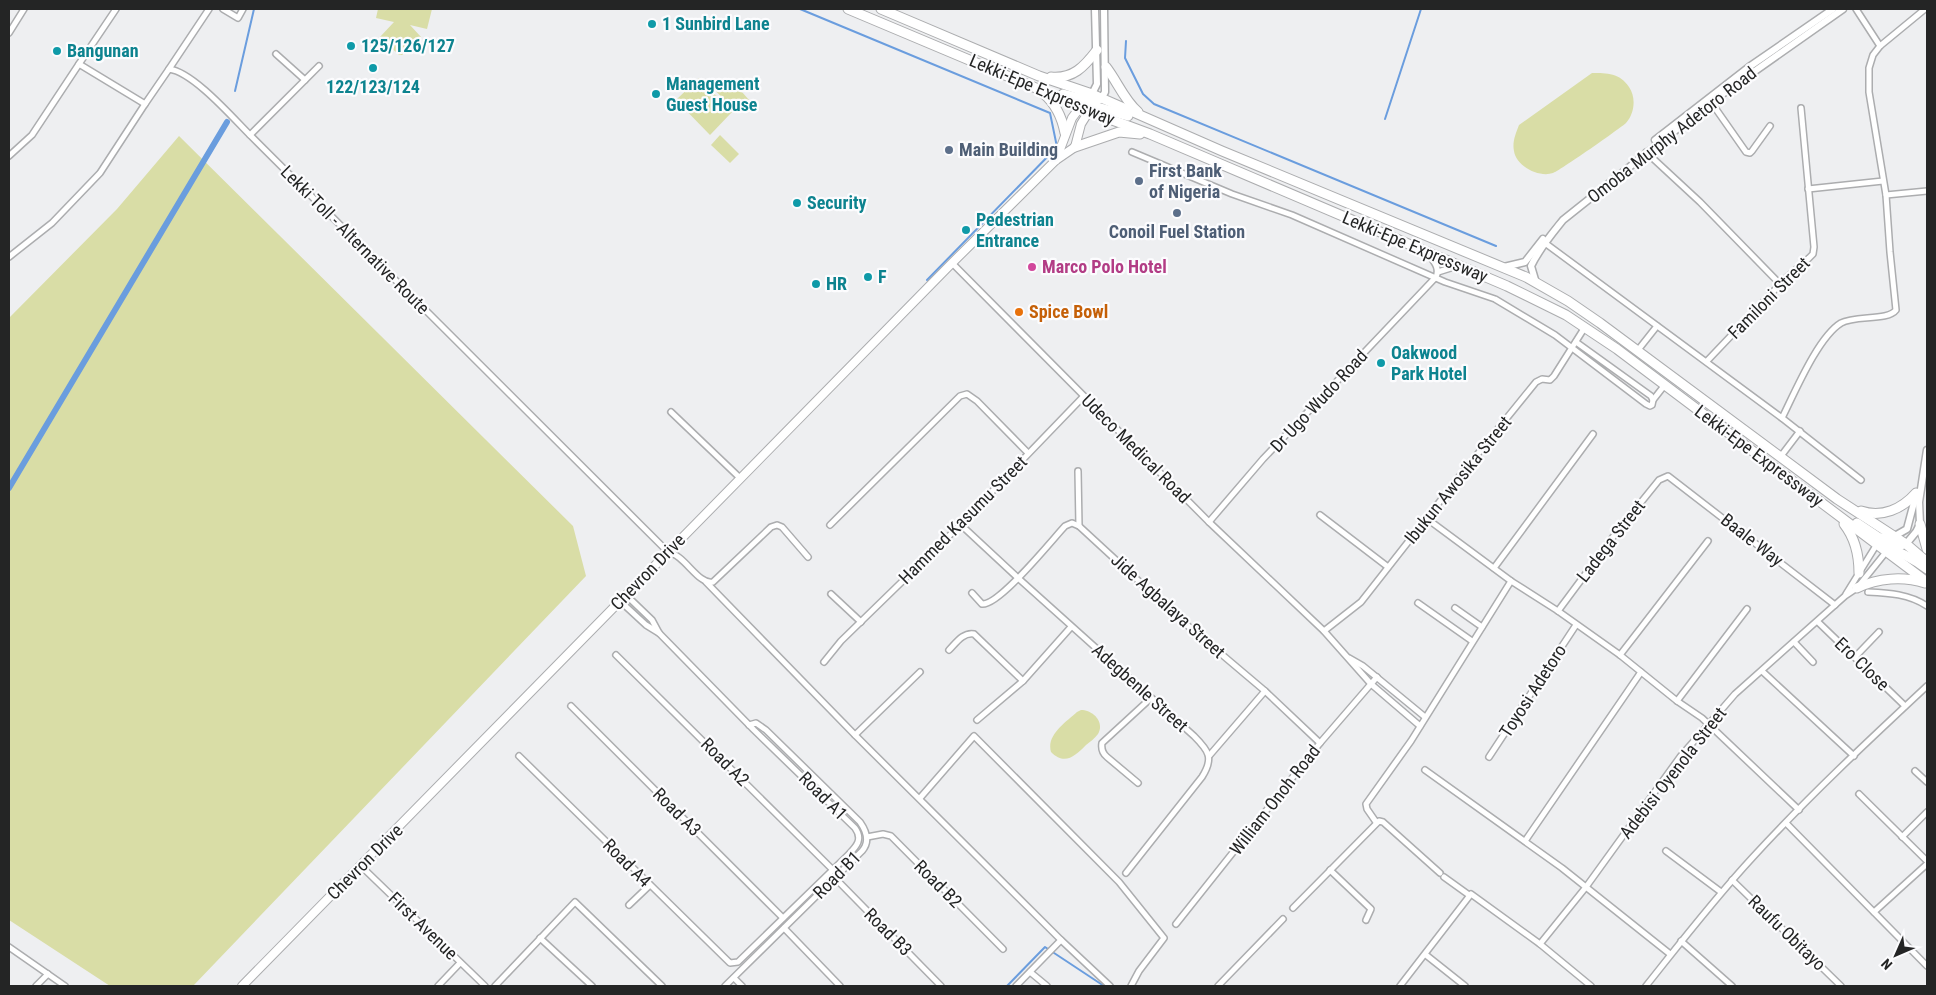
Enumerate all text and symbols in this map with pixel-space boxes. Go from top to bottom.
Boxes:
place label: 1 Sunbird Lane [662,13,770,34]
marker: 1 Sunbird Lane [646,18,658,30]
place label: 125/126/127 [361,35,455,56]
place label: Bangunan [67,40,139,61]
marker: 125/126/127 [345,40,357,52]
marker: Bangunan [51,45,63,57]
street label: Lekki-Epe Expressway [966,49,1118,130]
marker: 122/123/124 [367,62,379,74]
street label: Omoba Murphy Adetoro Road [1583,62,1760,207]
place label: Management Guest House [666,73,760,115]
place label: 122/123/124 [326,76,420,97]
marker: Management Guest House [650,88,662,100]
place label: Main Building [959,139,1058,160]
marker: Main Building [943,144,955,156]
place label: First Bank of Nigeria [1149,160,1222,202]
street label: Lekki Toll - Alternative Route [277,161,434,318]
marker: First Bank of Nigeria [1133,175,1145,187]
place label: Security [807,192,866,213]
marker: Security [791,197,803,209]
street label: Lekki-Epe Expressway [1339,206,1491,287]
marker: Conoil Fuel Station [1171,207,1183,219]
place label: Pedestrian Entrance [976,209,1054,251]
place label: Conoil Fuel Station [1109,221,1245,242]
marker: Pedestrian Entrance [960,224,972,236]
street label: Familoni Street [1723,252,1814,343]
place label: Marco Polo Hotel [1042,256,1167,277]
marker: Marco Polo Hotel [1026,261,1038,273]
place label: F [878,266,887,287]
marker: F [862,271,874,283]
place label: HR [826,273,847,294]
marker: HR [810,278,822,290]
place label: Spice Bowl [1029,301,1108,322]
marker: Spice Bowl [1013,306,1025,318]
place label: Oakwood Park Hotel [1391,342,1467,384]
street label: Dr Ugo Wudo Road [1266,345,1372,456]
marker: Oakwood Park Hotel [1375,357,1387,369]
street label: Udeco Medical Road [1078,390,1195,507]
street label: Lekki-Epe Expressway [1691,400,1828,511]
street label: Ibukun Awosika Street [1400,412,1515,548]
street label: Hammed Kasumu Street [894,451,1031,588]
street label: Ladega Street [1572,495,1649,586]
street label: Baale Way [1717,509,1788,571]
street label: Chevron Drive [606,529,689,614]
street label: Jide Agbalaya Street [1107,549,1230,662]
street label: Ero Close [1831,633,1894,695]
street label: Adegbenle Street [1088,639,1193,736]
street label: Toyosi Adetoro [1495,640,1570,741]
street label: Adebisi Oyenola Street [1615,703,1730,842]
street label: Road A2 [697,733,754,790]
street label: William Onoh Road [1225,740,1324,859]
street label: Road A1 [795,767,852,824]
street label: Road A3 [649,783,706,840]
street label: Chevron Drive [323,820,407,904]
street label: Road A4 [599,834,656,891]
street label: Road B1 [808,846,865,903]
street label: Road B2 [910,855,967,912]
street label: First Avenue [384,888,462,964]
street label: Raufu Obitayo [1744,891,1830,975]
street label: Road B3 [860,903,917,960]
north arrow [1871,930,1921,980]
text: N [1878,956,1895,973]

